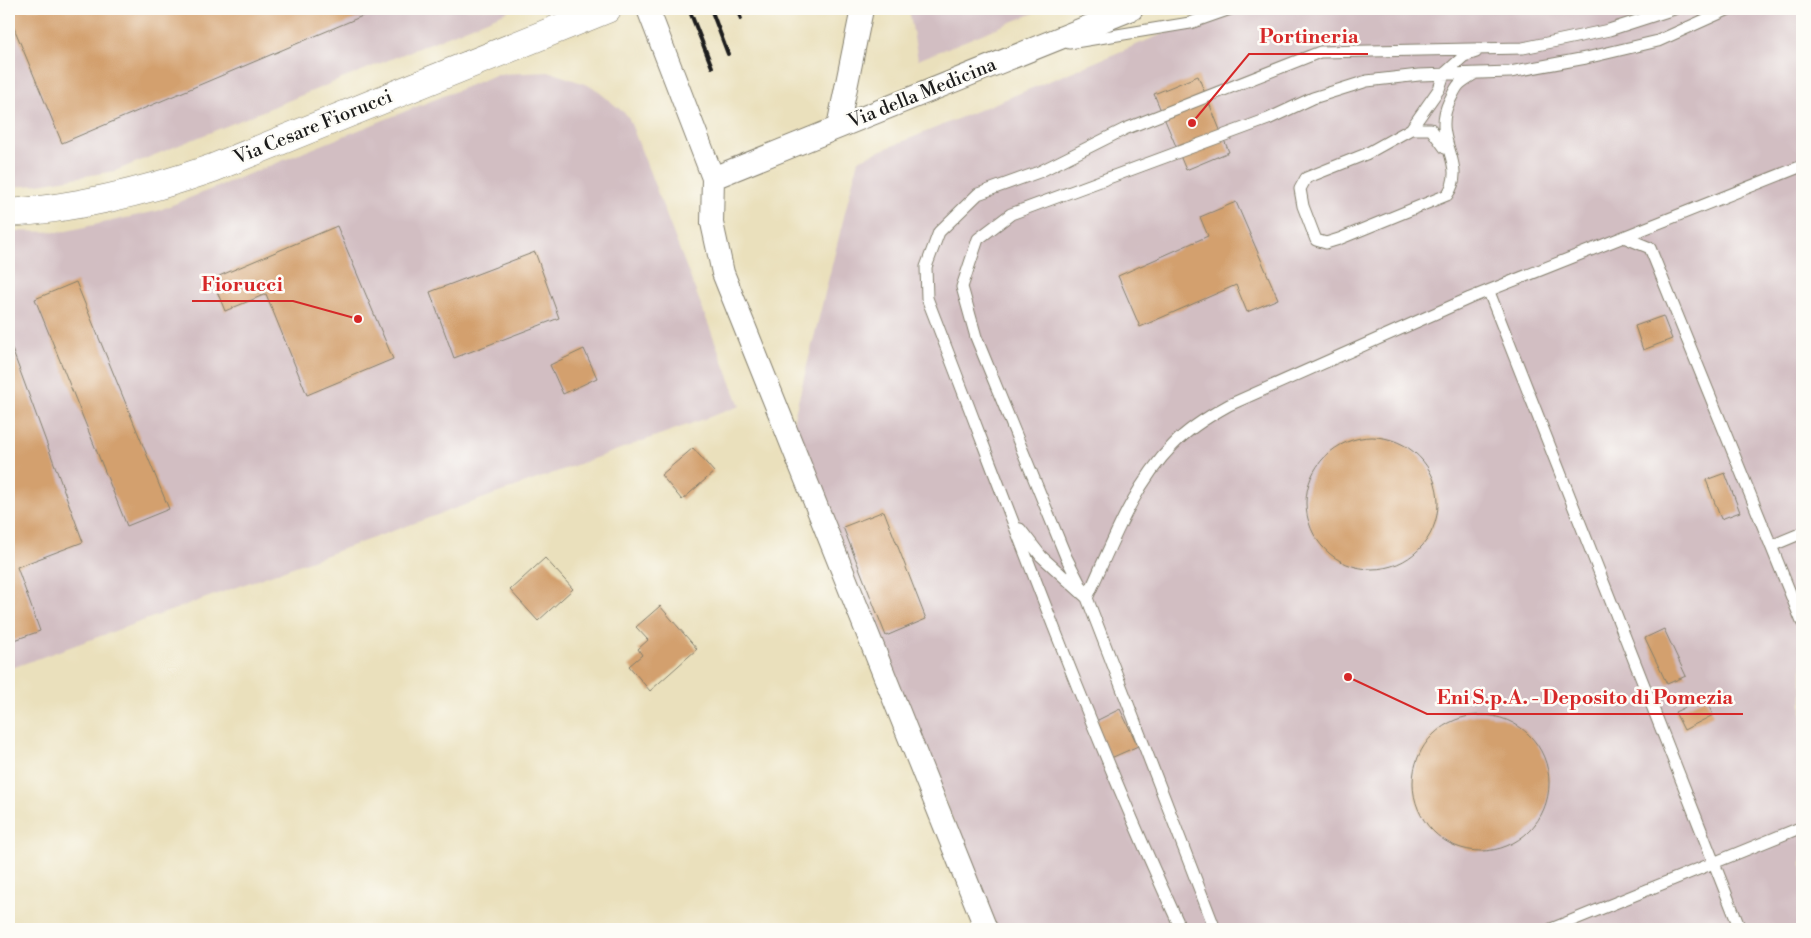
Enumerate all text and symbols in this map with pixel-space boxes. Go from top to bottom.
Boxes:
callout: Portineria [1249,19,1368,54]
text: Portineria [1259,25,1359,50]
street label: Via della Medicina [843,52,1000,134]
street label: Via Cesare Fiorucci [229,84,396,170]
callout: Fiorucci [192,266,293,301]
text: Fiorucci [201,273,283,298]
callout: Eni S.p.A. - Deposito di Pomezia [1427,679,1743,714]
text: Eni S.p.A. - Deposito di Pomezia [1437,686,1733,711]

